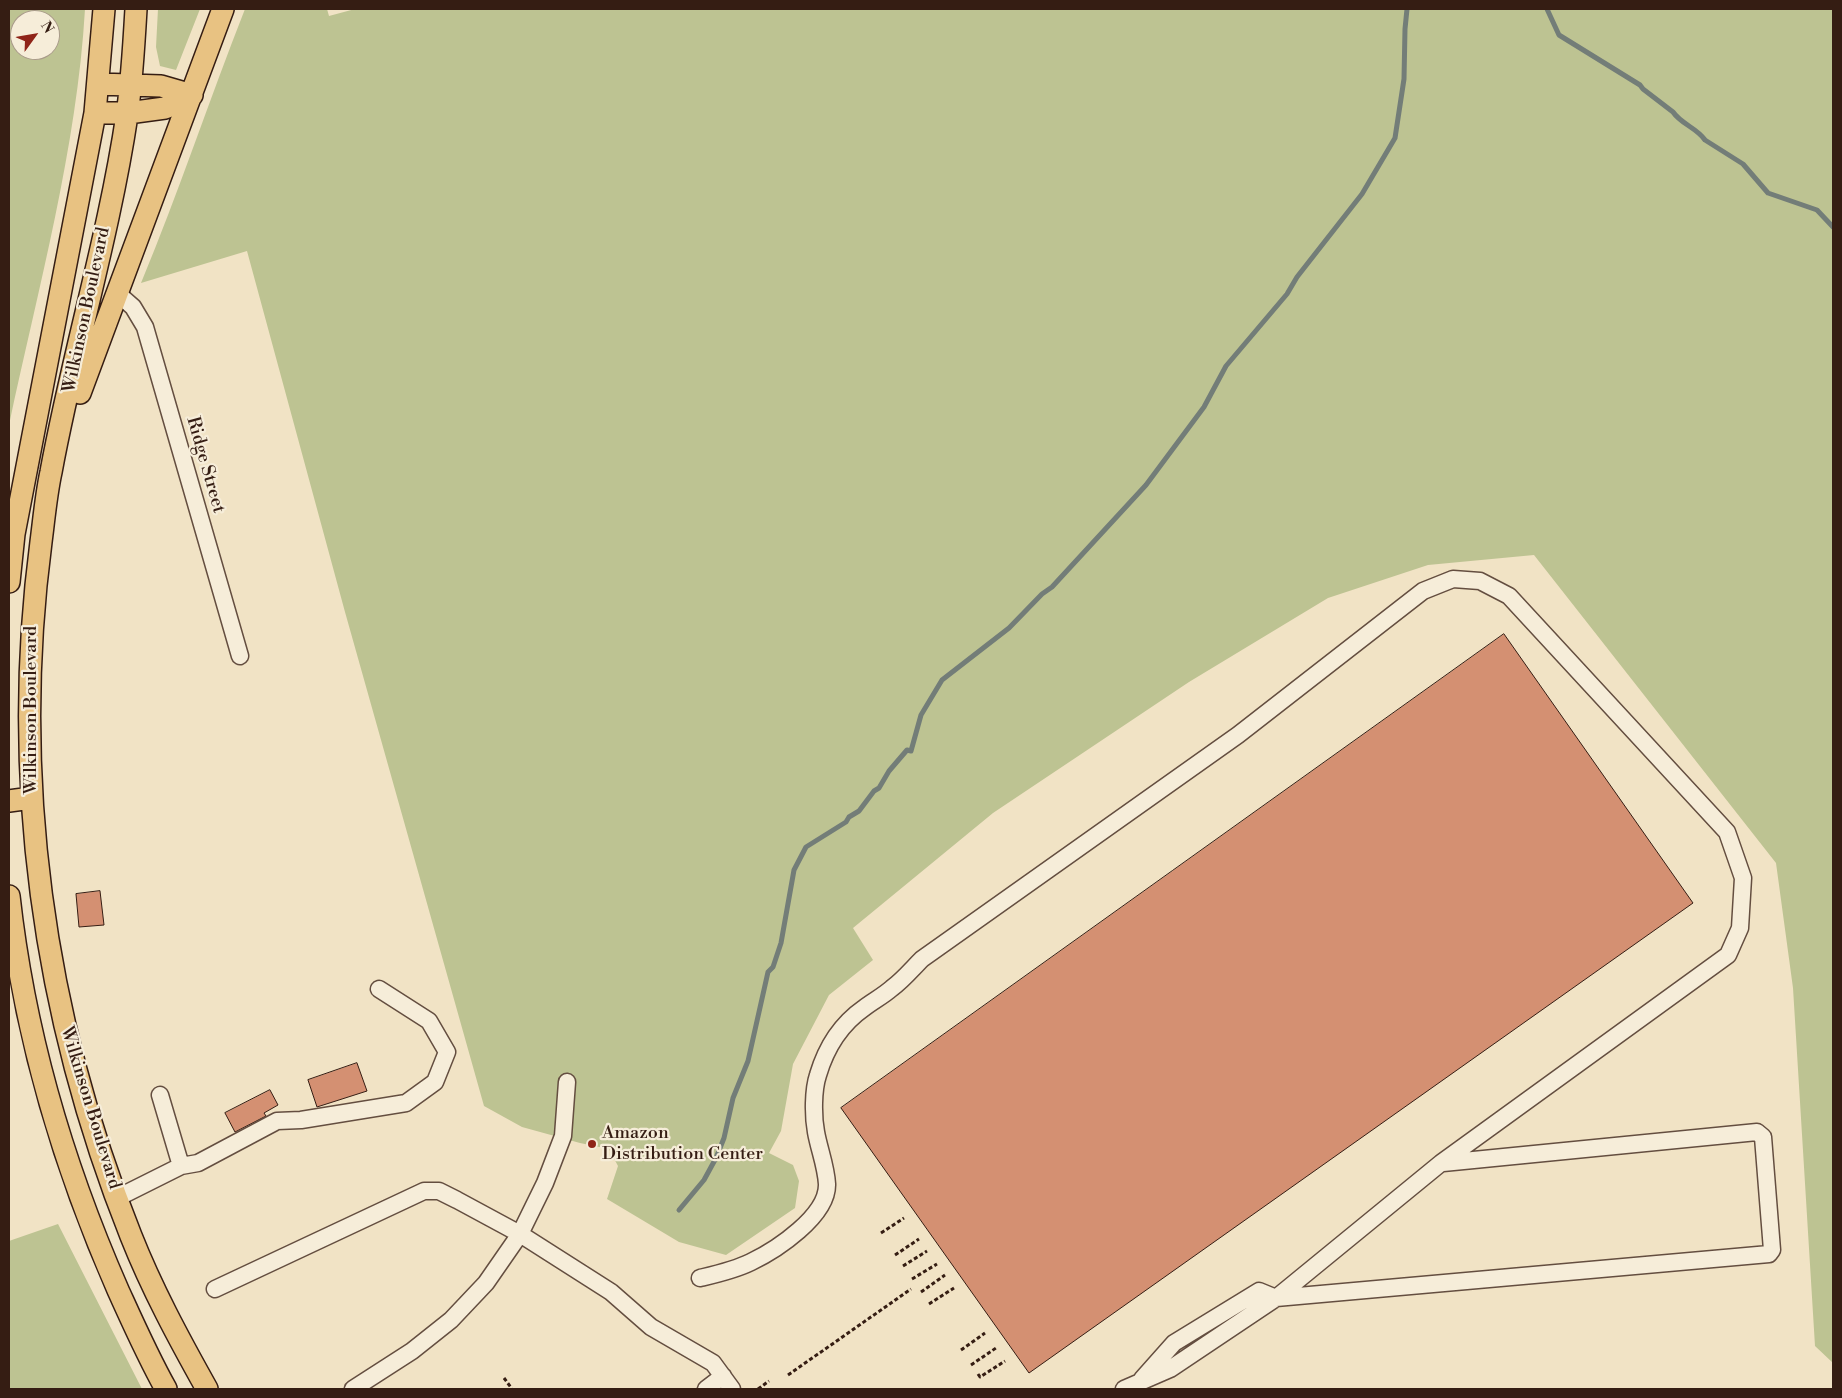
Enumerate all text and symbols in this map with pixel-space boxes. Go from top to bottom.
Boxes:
north arrow [10,10,60,60]
text: N [36,18,57,37]
street label: Wilkinson Boulevard [59,225,115,395]
street label: Ridge Street [181,414,229,516]
street label: Wilkinson Boulevard [21,626,43,794]
street label: Wilkinson Boulevard [55,1024,125,1192]
place label: Amazon Distribution Center [602,1123,763,1166]
marker: Amazon Distribution Center [586,1138,598,1150]

